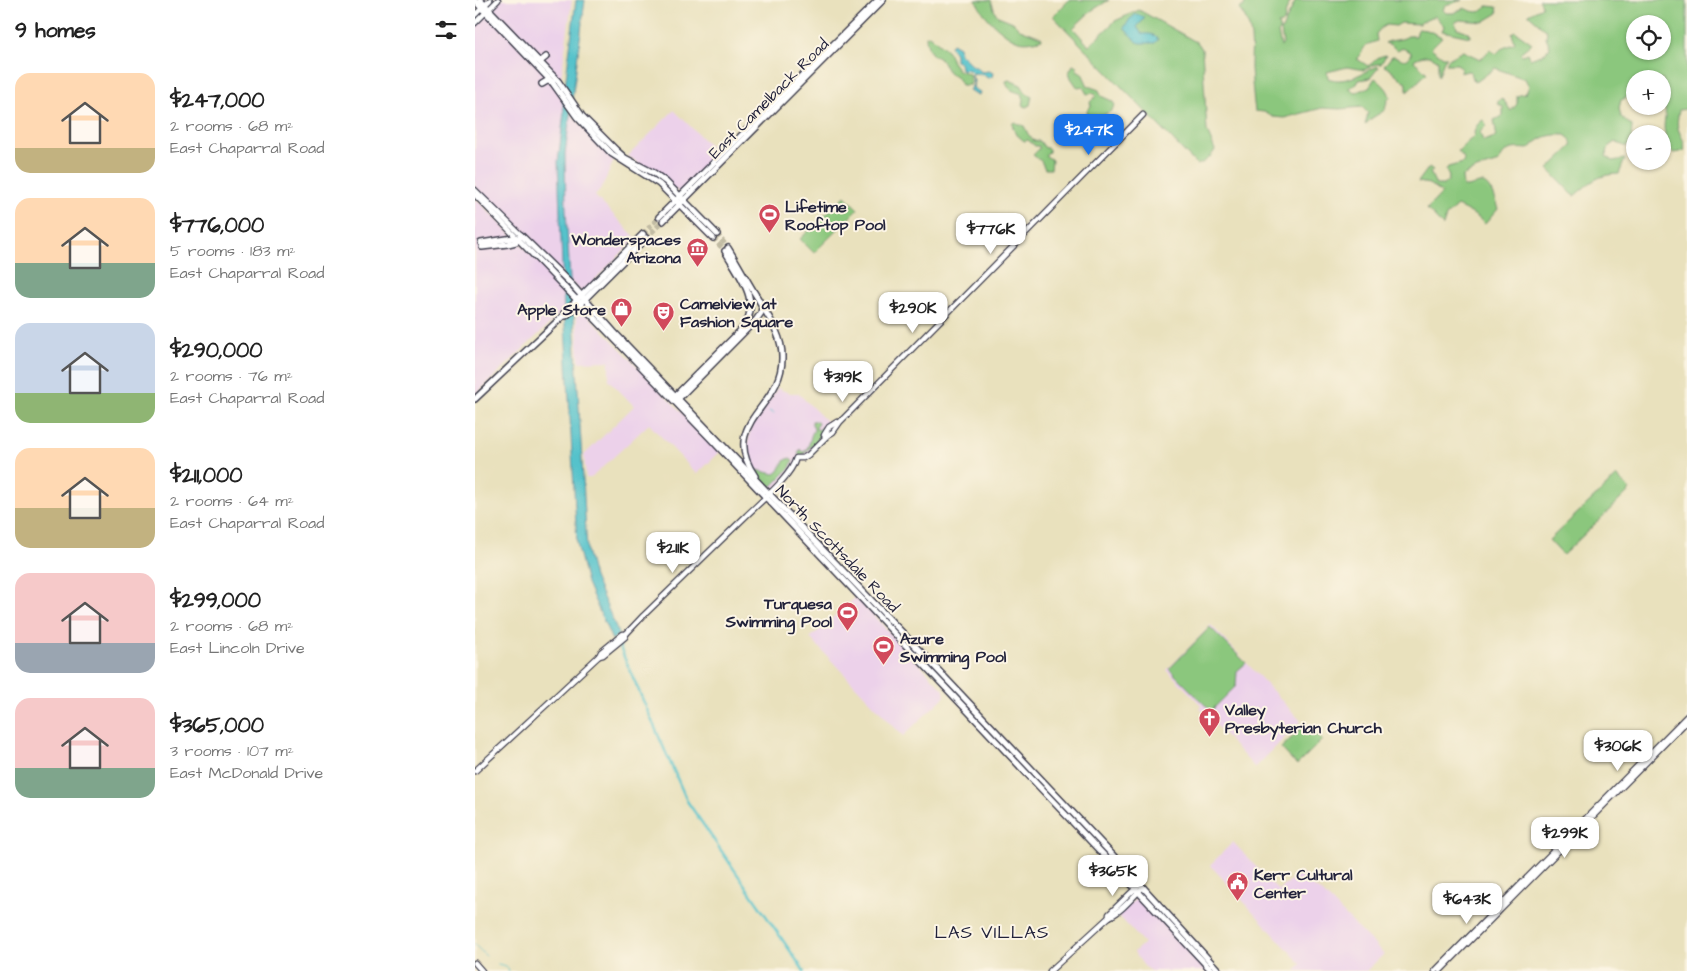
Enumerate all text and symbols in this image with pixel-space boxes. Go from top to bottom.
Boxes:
map controls [1626,15,1671,170]
button: locate [1626,15,1671,60]
text: 9 homes [15,16,96,45]
icon: filters [432,16,460,44]
street label: East Camelback Road [704,34,834,164]
button: + [1626,70,1671,115]
text: $247,000 [170,86,264,115]
icon: home [55,93,115,153]
pin: $247K [1054,114,1124,156]
text: 2 rooms · 68 m² [170,115,293,137]
text: $247K [1065,119,1113,141]
button: − [1626,125,1671,170]
text: East Chaparral Road [170,137,324,159]
place label: Lifetime Rooftop Pool [785,196,886,236]
sports icon: Lifetime Rooftop Pool [757,203,781,234]
text: $776,000 [170,211,264,240]
pin: $776K [956,212,1026,255]
icon: home [55,218,115,278]
text: $776K [967,218,1015,240]
place label: Wonderspaces Arizona [570,229,682,269]
museum icon: Wonderspaces Arizona [685,236,709,267]
text: 5 rooms · 183 m² [170,240,296,262]
text: East Chaparral Road [170,262,324,284]
pin: $290K [878,292,948,334]
place label: Camelview at Fashion Square [680,293,794,333]
shop icon: Apple Store [610,297,634,328]
text: $290K [890,297,936,319]
place label: Apple Store [517,299,606,321]
theatre icon: Camelview at Fashion Square [652,300,676,331]
text: $290,000 [170,336,262,365]
icon: home [55,343,115,403]
pin: $319K [808,360,878,403]
text: 2 rooms · 76 m² [170,365,293,387]
text: $319K [824,366,862,388]
text: East Chaparral Road [170,387,324,409]
text: $211,000 [170,461,243,490]
icon: home [55,468,115,528]
street label: North Scottsdale Road [770,480,904,617]
text: 2 rooms · 64 m² [170,490,294,512]
text: East Chaparral Road [170,512,324,534]
pin: $211K [638,532,708,574]
text: $211K [657,537,689,559]
text: $299,000 [170,586,261,615]
icon: home [55,593,115,653]
place label: Turquesa Swimming Pool [725,593,833,635]
sports icon: Turquesa Swimming Pool [836,600,860,631]
text: 2 rooms · 68 m² [170,615,293,637]
place label: Azure Swimming Pool [899,628,1007,670]
sports icon: Azure Swimming Pool [872,635,896,666]
text: East Lincoln Drive [170,637,305,659]
place label: Valley Presbyterian Church [1224,699,1383,740]
church icon: Valley Presbyterian Church [1197,706,1221,737]
text: $365,000 [170,711,264,740]
icon: home [55,718,115,778]
pin: $306K [1583,730,1653,772]
text: $306K [1595,735,1641,757]
text: 3 rooms · 107 m² [170,740,294,762]
text: East McDonald Drive [170,762,323,784]
pin: $299K [1530,816,1600,859]
text: $299K [1542,822,1588,844]
pin: $365K [1078,854,1148,897]
text: $365K [1089,860,1137,882]
place label: Kerr Cultural Center [1254,864,1353,904]
public building icon: Kerr Cultural Center [1226,871,1250,902]
pin: $643K [1432,882,1502,925]
text: $643K [1443,888,1491,910]
district label: LAS VILLAS [935,920,1049,945]

